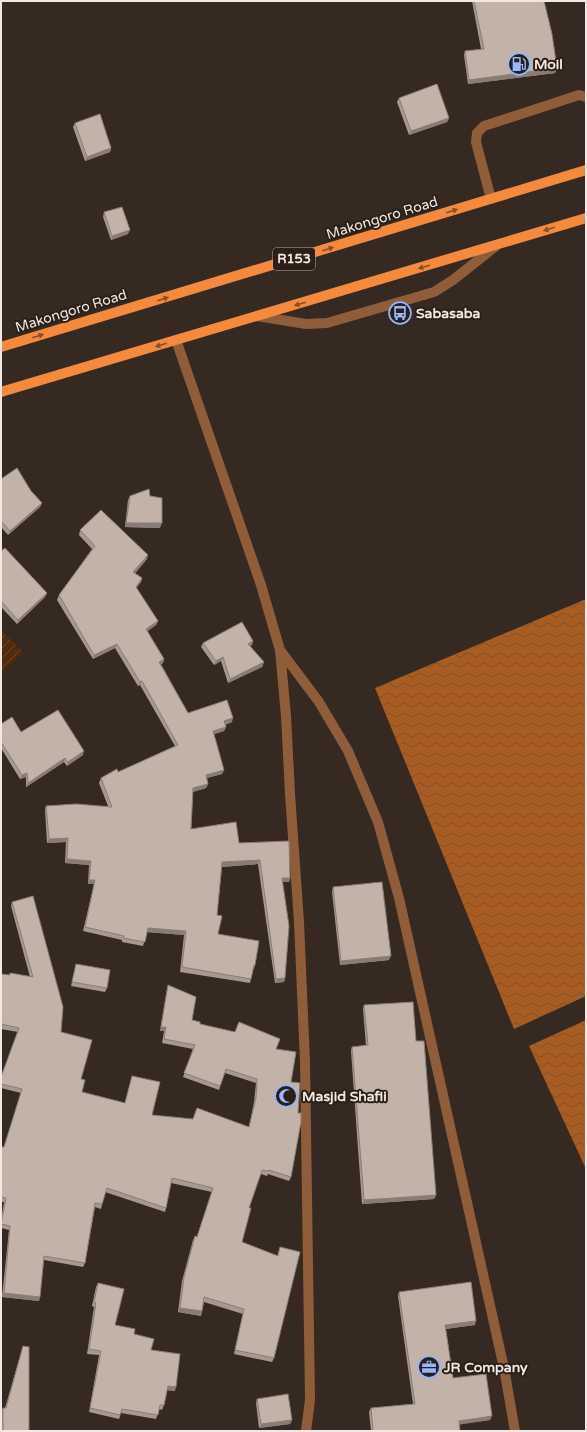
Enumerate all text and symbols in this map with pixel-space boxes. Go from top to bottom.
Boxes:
fuel station icon: Moil [506,51,532,77]
place label: Moil [534,56,563,73]
street label: Makongoro Road [324,193,440,243]
one-way arrow [446,208,458,214]
one-way arrow [542,226,554,232]
one-way arrow [322,246,334,252]
road number: R153 [273,248,315,270]
one-way arrow [418,264,430,270]
street label: Makongoro Road [13,286,129,336]
one-way arrow [157,296,169,302]
bus stop icon: Sabasaba [387,300,413,326]
one-way arrow [293,301,305,307]
place label: Sabasaba [416,305,481,322]
one-way arrow [33,333,45,339]
one-way arrow [155,342,167,348]
mosque icon: Masjid Shafii [273,1083,299,1109]
place label: Masjid Shafii [302,1088,387,1105]
office icon: JR Company [416,1354,442,1380]
place label: JR Company [443,1359,528,1376]

